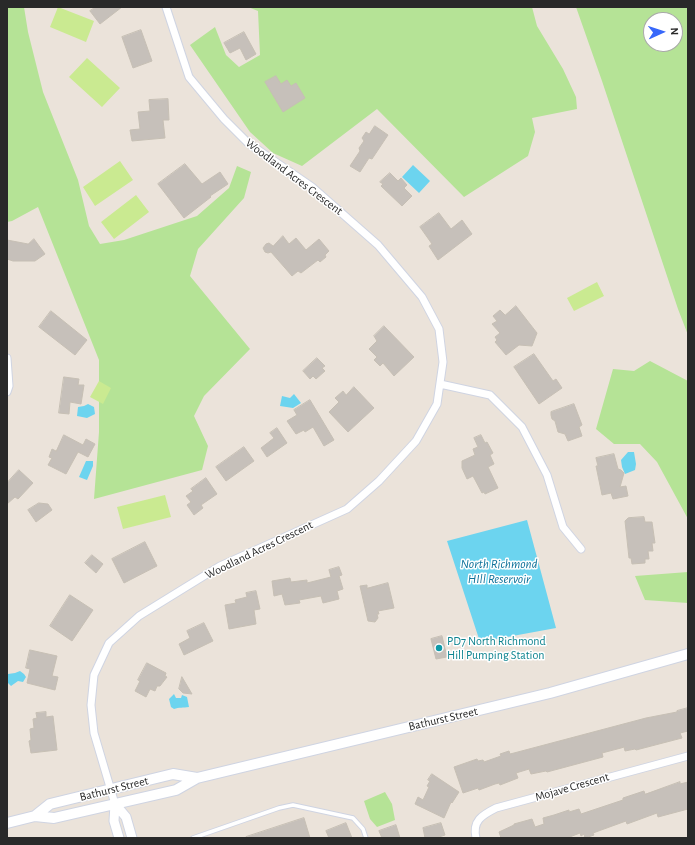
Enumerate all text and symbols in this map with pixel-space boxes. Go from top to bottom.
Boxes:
north arrow [643,12,683,52]
text: N [669,27,680,36]
street label: Woodland Acres Crescent [243,136,345,218]
street label: Woodland Acres Crescent [203,518,315,582]
water label: North Richmond HIll Reservoir [461,556,537,587]
place label: PD7 North Richmond Hill Pumping Station [447,634,546,662]
marker: PD7 North Richmond Hill Pumping Station [434,643,444,653]
street label: Bathurst Street [407,704,479,734]
street label: Mojave Crescent [533,770,611,804]
street label: Bathurst Street [78,773,150,805]

